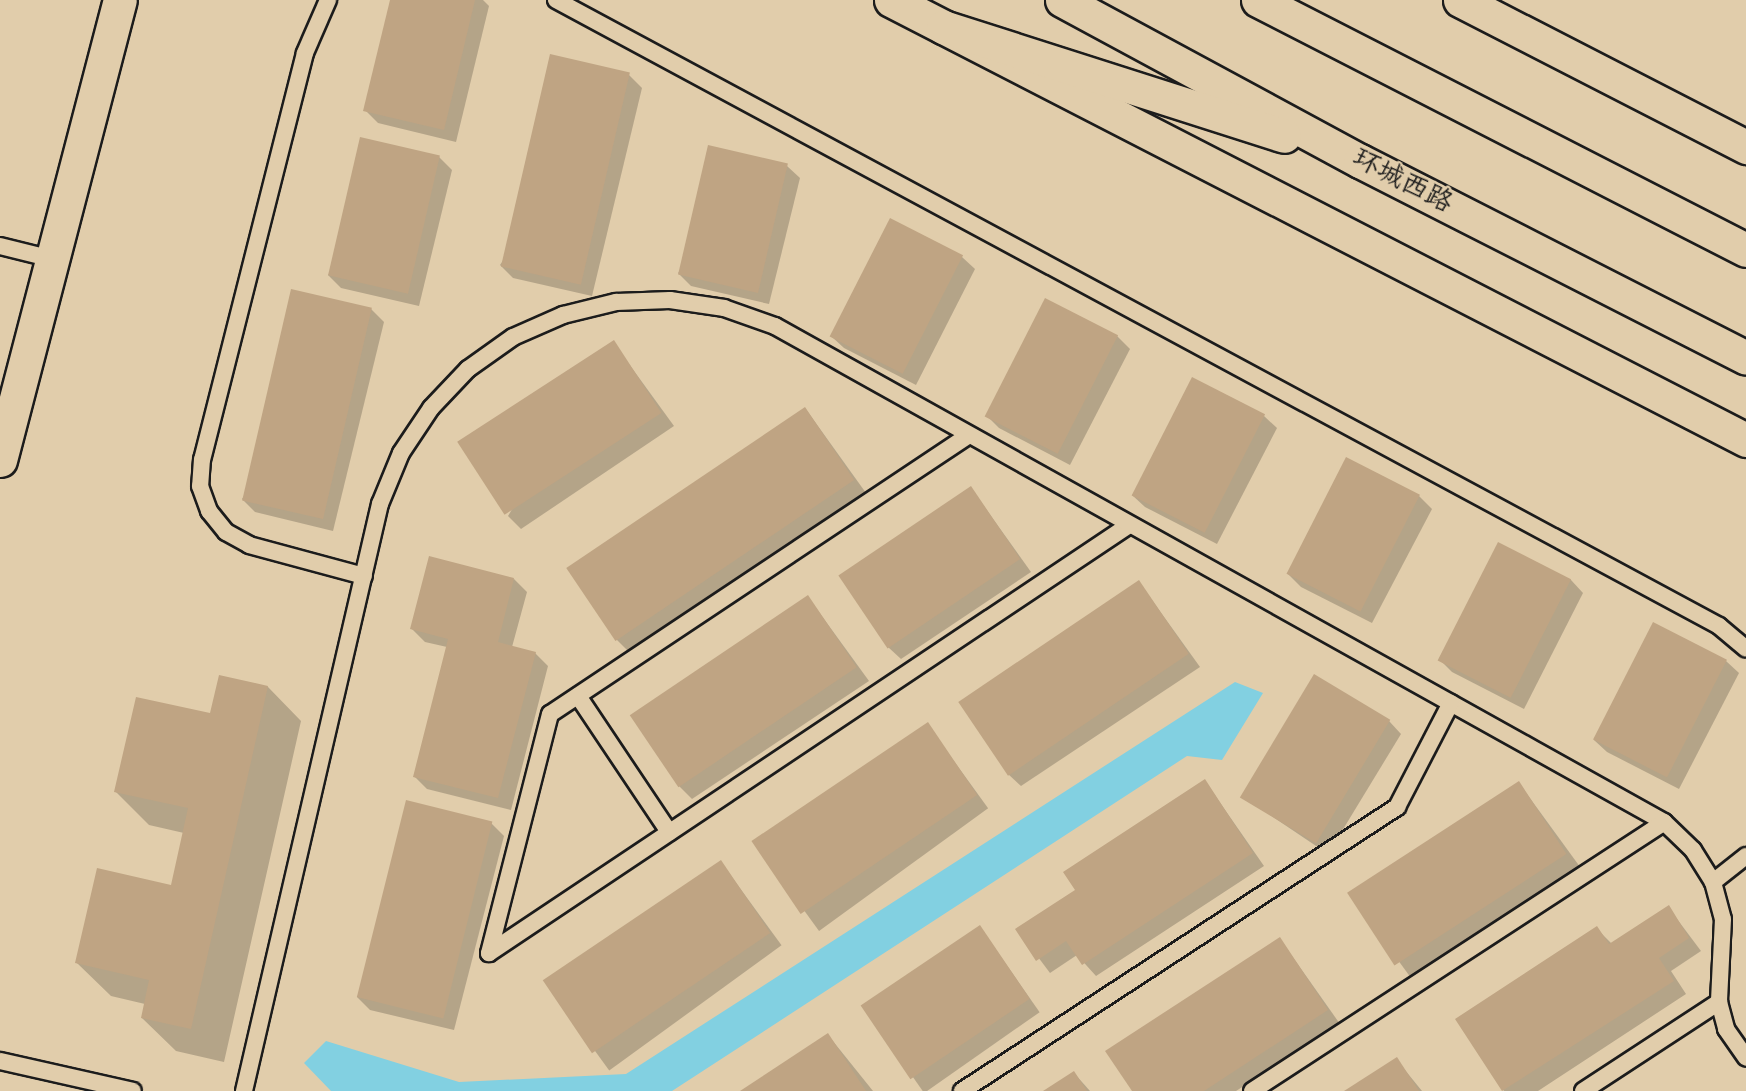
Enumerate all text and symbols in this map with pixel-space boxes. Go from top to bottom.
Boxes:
street label: 环城西路 [1347,143,1457,221]

